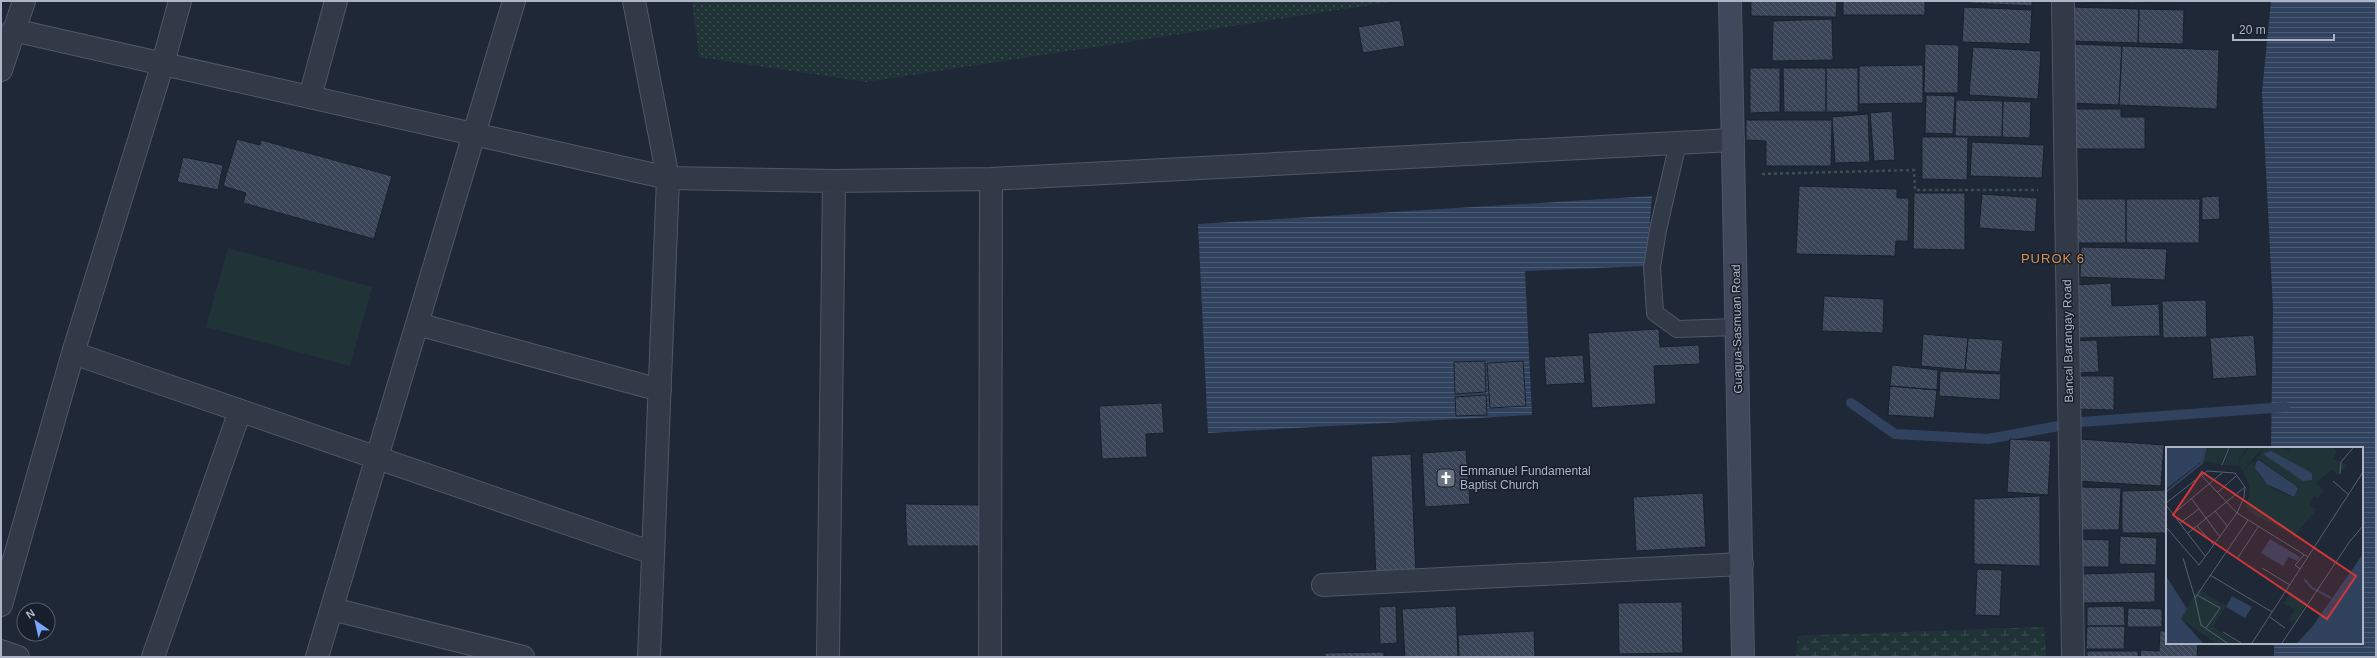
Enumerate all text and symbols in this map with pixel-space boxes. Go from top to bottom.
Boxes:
scale bar [2233,16,2334,42]
text: 20 m [2239,23,2266,37]
district label: PUROK 6 [2021,251,2085,266]
street label: Guagua-Sasmuan Road [1729,264,1745,394]
street label: Bancal Barangay Road [2060,279,2076,403]
inset map [2166,447,2363,644]
place label: Emmanuel Fundamental Baptist Church [1460,464,1591,492]
church icon: Emmanuel Fundamental Baptist Church [1435,467,1457,489]
north arrow [16,602,56,642]
text: N [24,606,37,621]

